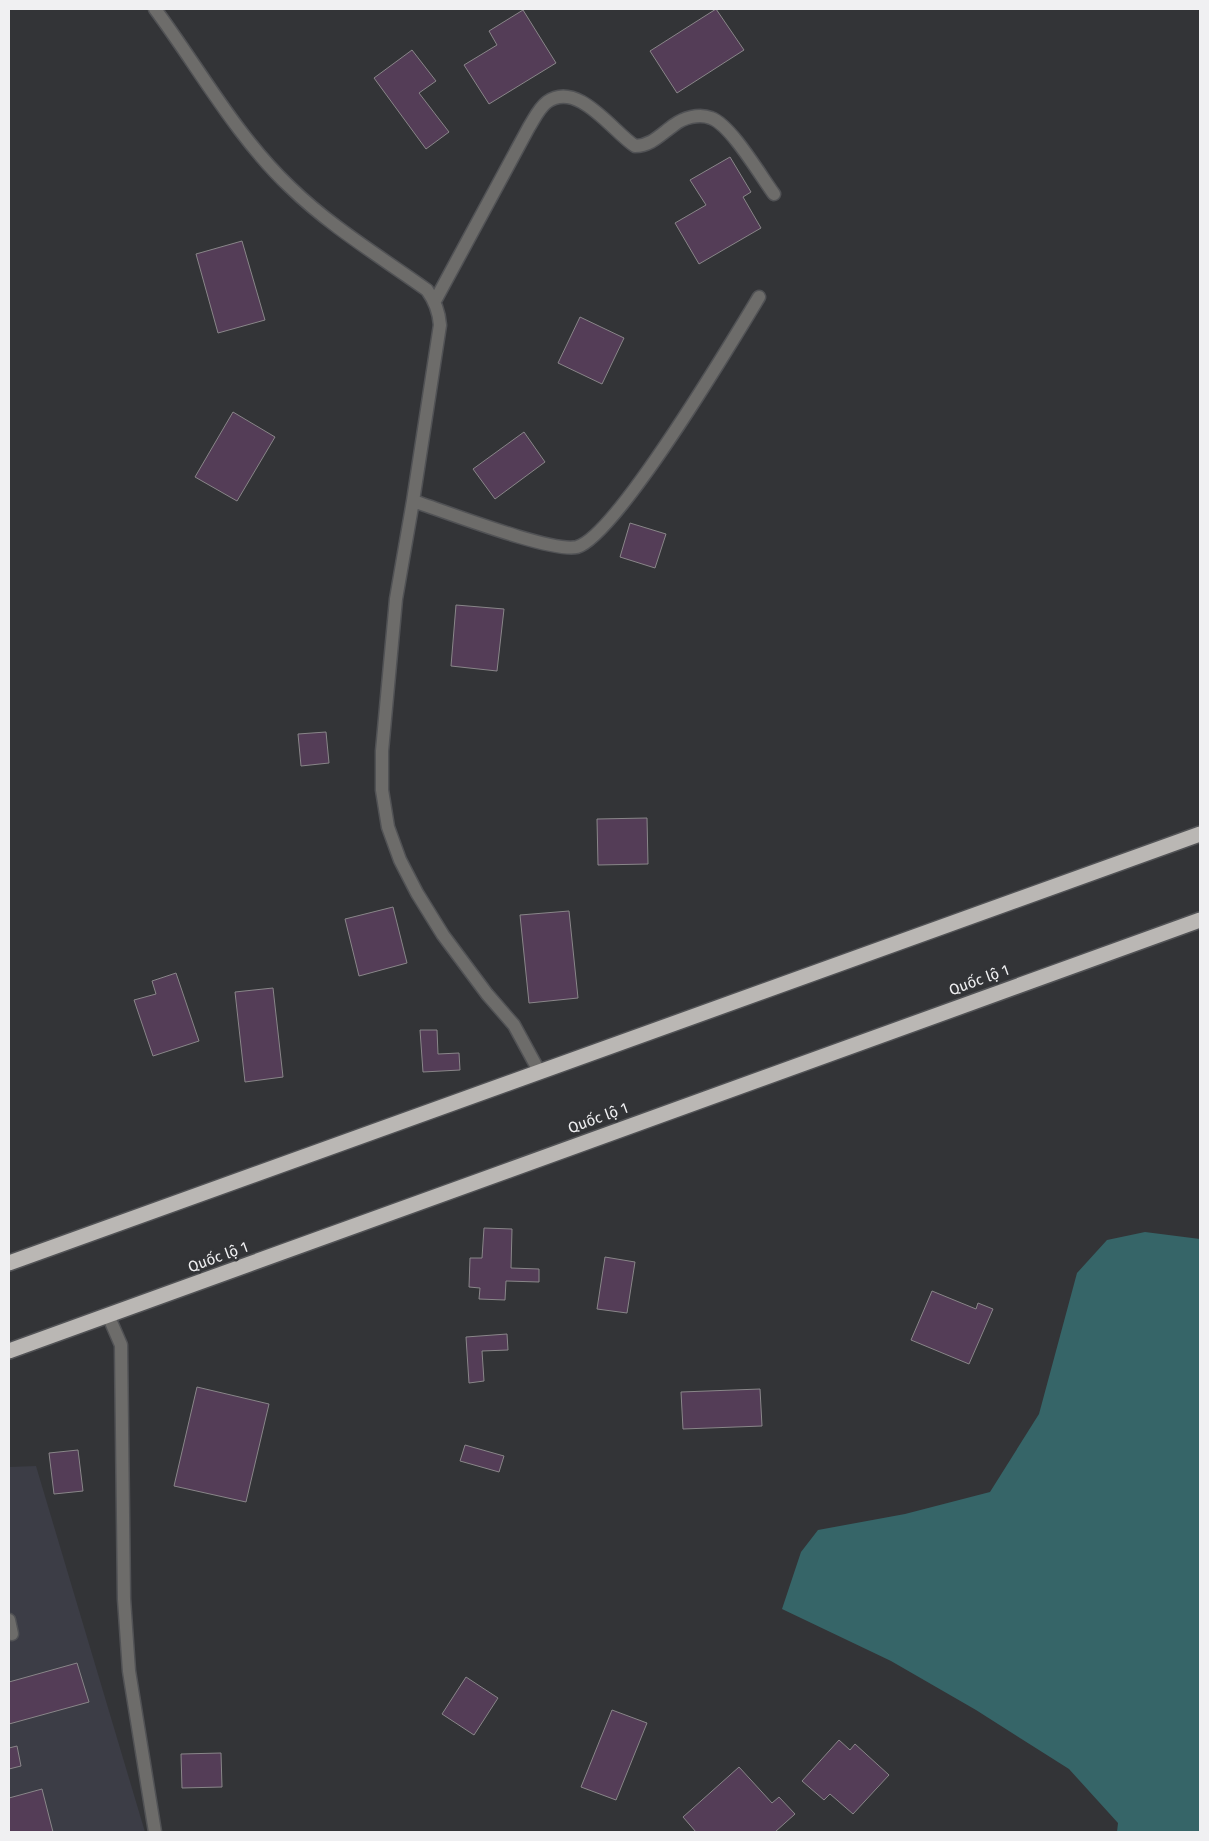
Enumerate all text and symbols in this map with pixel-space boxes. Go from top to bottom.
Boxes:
street label: Quốc lộ 1 [947,961,1011,999]
street label: Quốc lộ 1 [566,1099,630,1137]
street label: Quốc lộ 1 [186,1238,250,1276]

